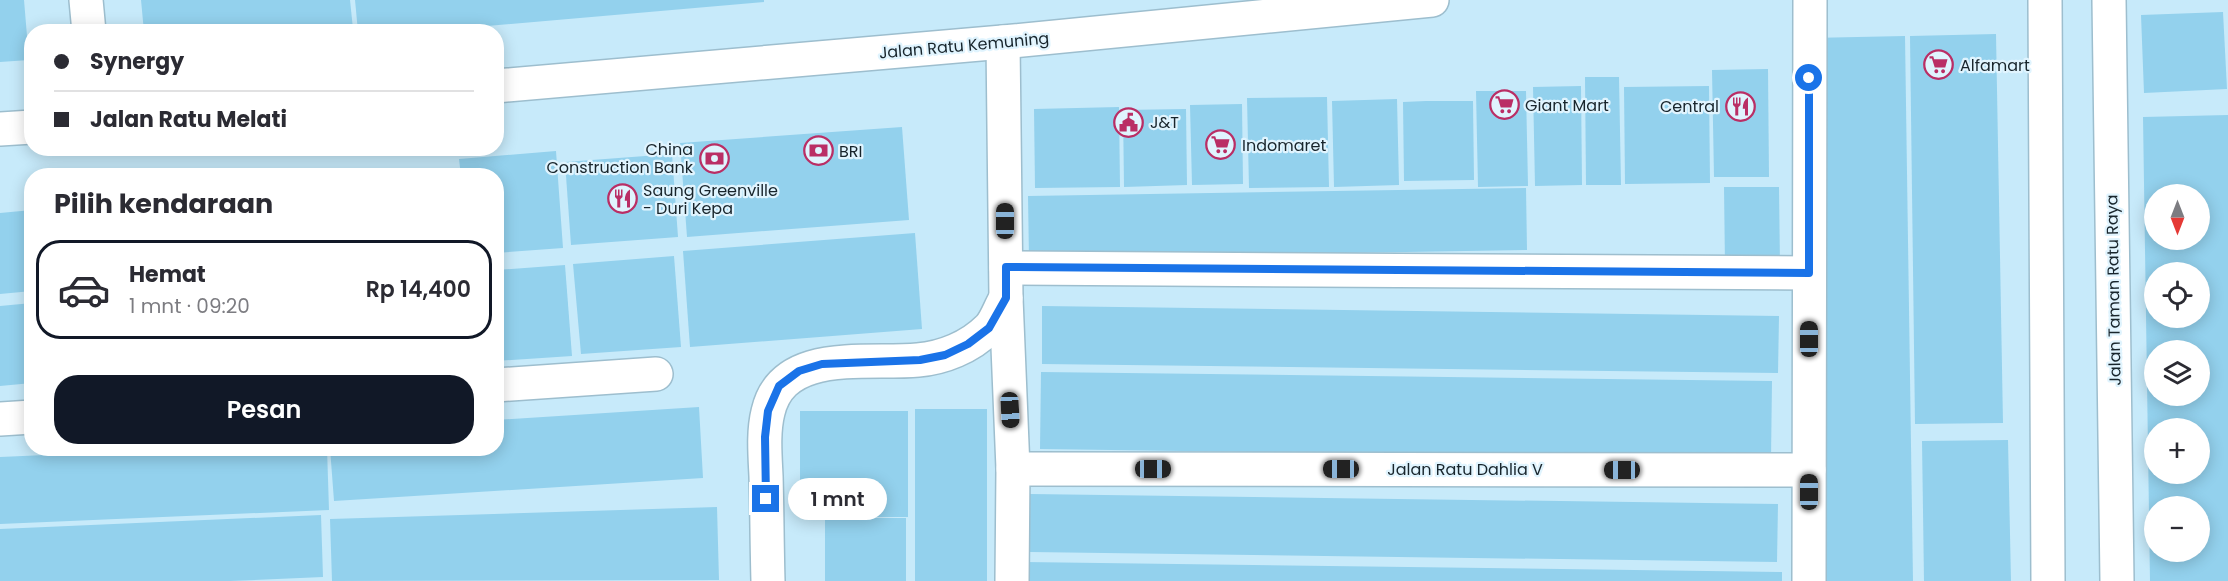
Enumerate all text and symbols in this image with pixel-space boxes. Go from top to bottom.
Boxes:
street label: Jalan Ratu Kemuning [878,27,1050,64]
text: Synergy [90,46,184,77]
supermarket icon: Alfamart [1923,49,1955,81]
place label: Alfamart [1960,54,2030,77]
route start [1795,64,1822,91]
supermarket icon: Giant Mart [1488,89,1520,121]
restaurant icon: Central [1724,90,1756,122]
place label: Giant Mart [1525,94,1609,117]
place label: Central [1660,95,1719,118]
text: Jalan Ratu Melati [90,104,287,135]
public building icon: J&T [1113,106,1145,138]
place label: J&T [1150,111,1179,134]
supermarket icon: Indomaret [1205,129,1237,161]
place label: Indomaret [1242,134,1326,157]
bank icon: BRI [802,135,834,167]
place label: China Construction Bank [546,138,694,179]
place label: BRI [839,140,862,163]
bank icon: China Construction Bank [698,142,730,174]
place label: Saung Greenville - Duri Kepa [643,179,778,220]
restaurant icon: Saung Greenville - Duri Kepa [606,183,638,215]
north arrow [2144,184,2210,250]
map controls [2144,184,2210,562]
text: Pilih kendaraan [54,185,273,222]
street label: Jalan Taman Ratu Raya [2100,194,2127,386]
car [996,203,1014,239]
text: Hemat [129,259,206,290]
button: locate [2144,262,2210,328]
icon: car [57,263,111,317]
text: Rp 14,400 [366,274,471,305]
text: 1 mnt · 09:20 [129,292,250,320]
car [1800,321,1818,357]
button: layers [2144,340,2210,406]
button: Pesan [54,375,474,444]
car [1000,392,1020,428]
button: + [2144,418,2210,484]
street label: Jalan Ratu Dahlia V [1387,458,1543,481]
car [1135,460,1171,478]
car [1323,460,1359,478]
car [1604,461,1640,479]
car [1800,474,1818,510]
callout: 1 mnt [787,478,886,520]
route end [752,485,779,512]
text: 1 mnt [811,485,864,513]
button: − [2144,496,2210,562]

